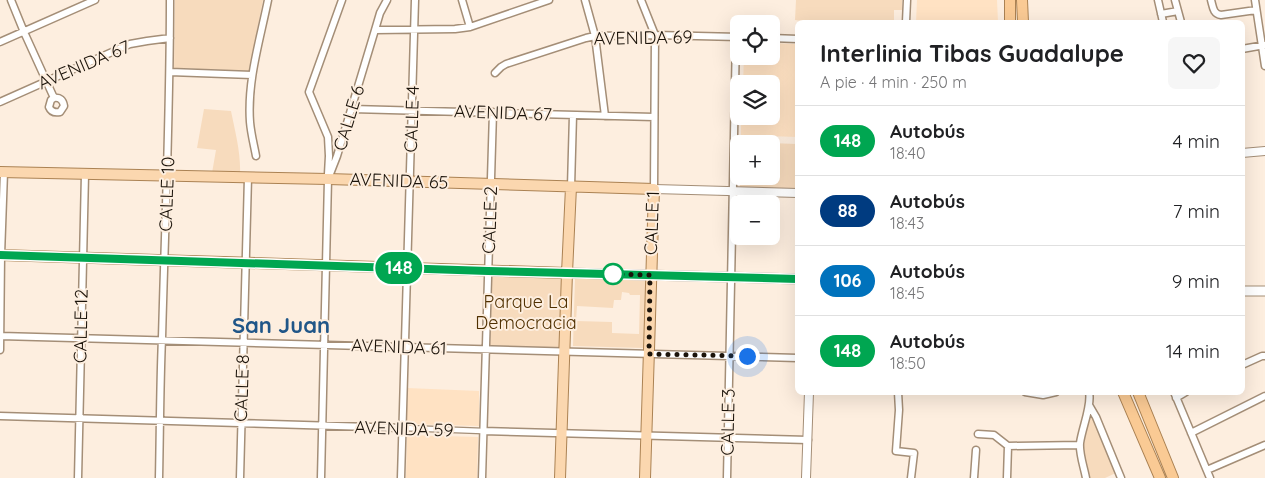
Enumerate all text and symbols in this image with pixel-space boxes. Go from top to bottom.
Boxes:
map controls [730,15,780,245]
button: locate [730,15,780,65]
street label: AVENIDA 69 [593,25,693,50]
street label: AVENIDA 67 [34,35,133,94]
button: heart [1168,37,1220,89]
text: Interlinia Tibas Guadalupe [820,38,1124,68]
text: A pie · 4 min · 250 m [820,72,967,92]
button: layers [730,75,780,125]
street label: CALLE 6 [328,82,369,153]
street label: CALLE 4 [399,85,424,153]
street label: AVENIDA 67 [454,99,552,126]
text: Autobús [890,119,965,143]
text: 148 [834,129,861,152]
text: 4 min [1172,129,1220,153]
button: + [730,135,780,185]
text: 18:40 [890,143,926,163]
street label: CALLE 10 [154,156,179,232]
street label: AVENIDA 65 [349,167,449,194]
street label: CALLE 2 [477,186,502,254]
text: Autobús [890,189,965,213]
street label: CALLE 1 [639,190,664,256]
button: − [730,195,780,245]
text: 88 [838,199,857,222]
text: 7 min [1173,199,1220,223]
text: 18:43 [890,213,924,233]
line badge: 148 [370,252,428,284]
text: 148 [385,256,413,279]
text: Autobús [890,259,965,283]
unlabelled marker [602,263,624,285]
text: 106 [833,269,862,292]
text: 9 min [1172,269,1220,293]
text: 18:45 [890,283,925,303]
street label: CALLE 12 [68,289,93,363]
park label: Parque La Democracia [475,290,577,334]
district label: San Juan [232,311,330,339]
text: Autobús [890,329,965,353]
street label: AVENIDA 61 [351,333,447,360]
text: 148 [834,339,861,362]
text: 14 min [1166,339,1220,363]
your location [735,344,760,369]
text: 18:50 [890,353,926,373]
street label: CALLE 8 [229,354,254,422]
street label: CALLE 3 [715,388,740,456]
street label: AVENIDA 59 [354,415,454,442]

